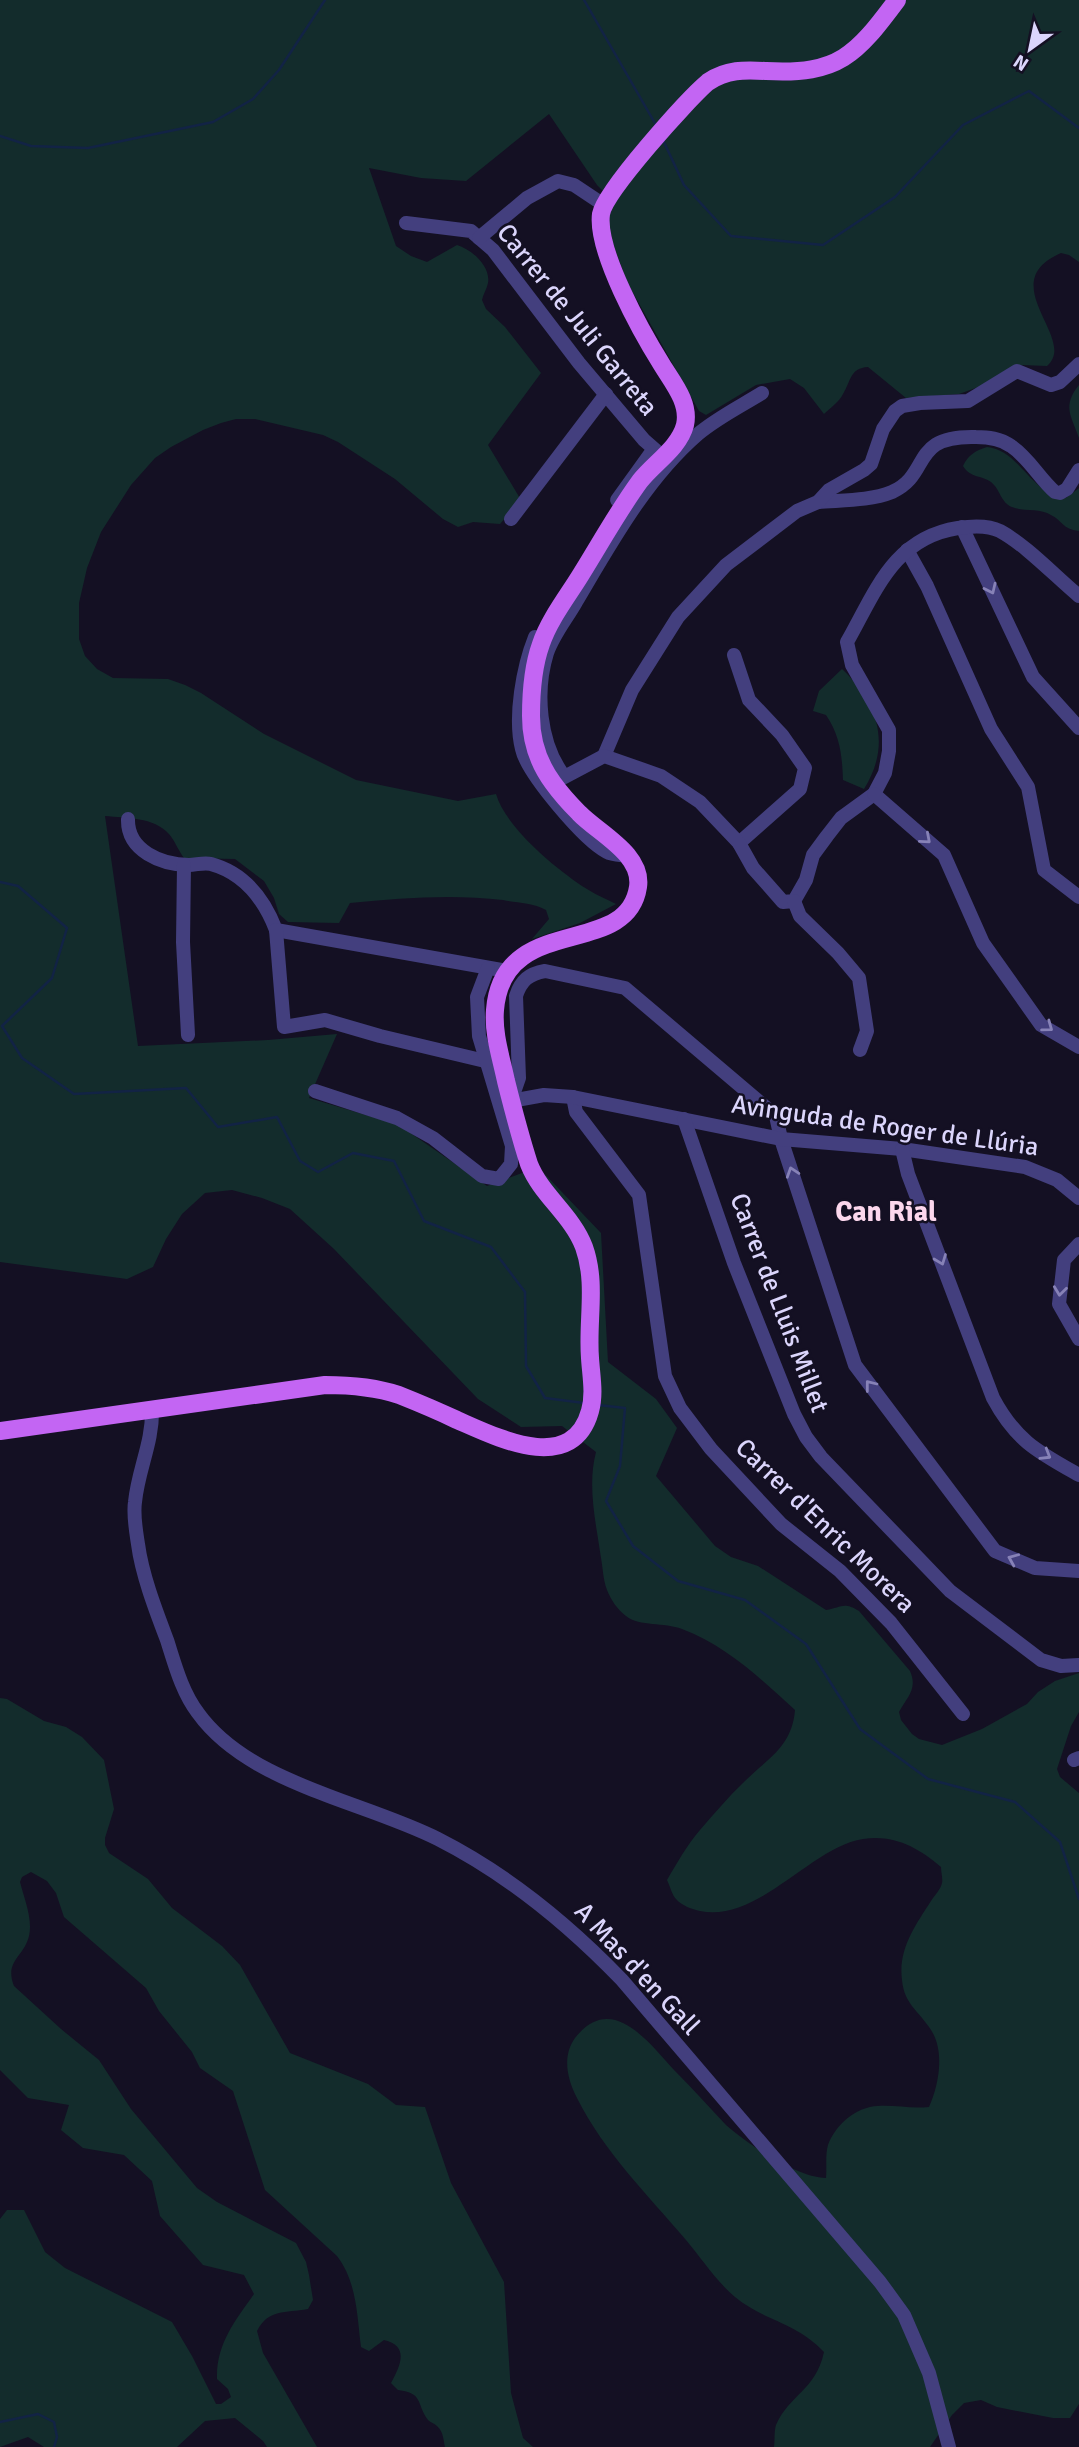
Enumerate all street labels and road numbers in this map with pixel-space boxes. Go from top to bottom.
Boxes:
street label: Carrer de Juli Garreta [490,217,664,423]
street label: Avinguda de Roger de Llúria [729,1089,1041,1163]
street label: Carrer de Lluis Millet [722,1189,836,1417]
street label: Carrer d'Enric Morera [728,1432,922,1620]
street label: A Mas d'en Gall [567,1896,707,2042]

